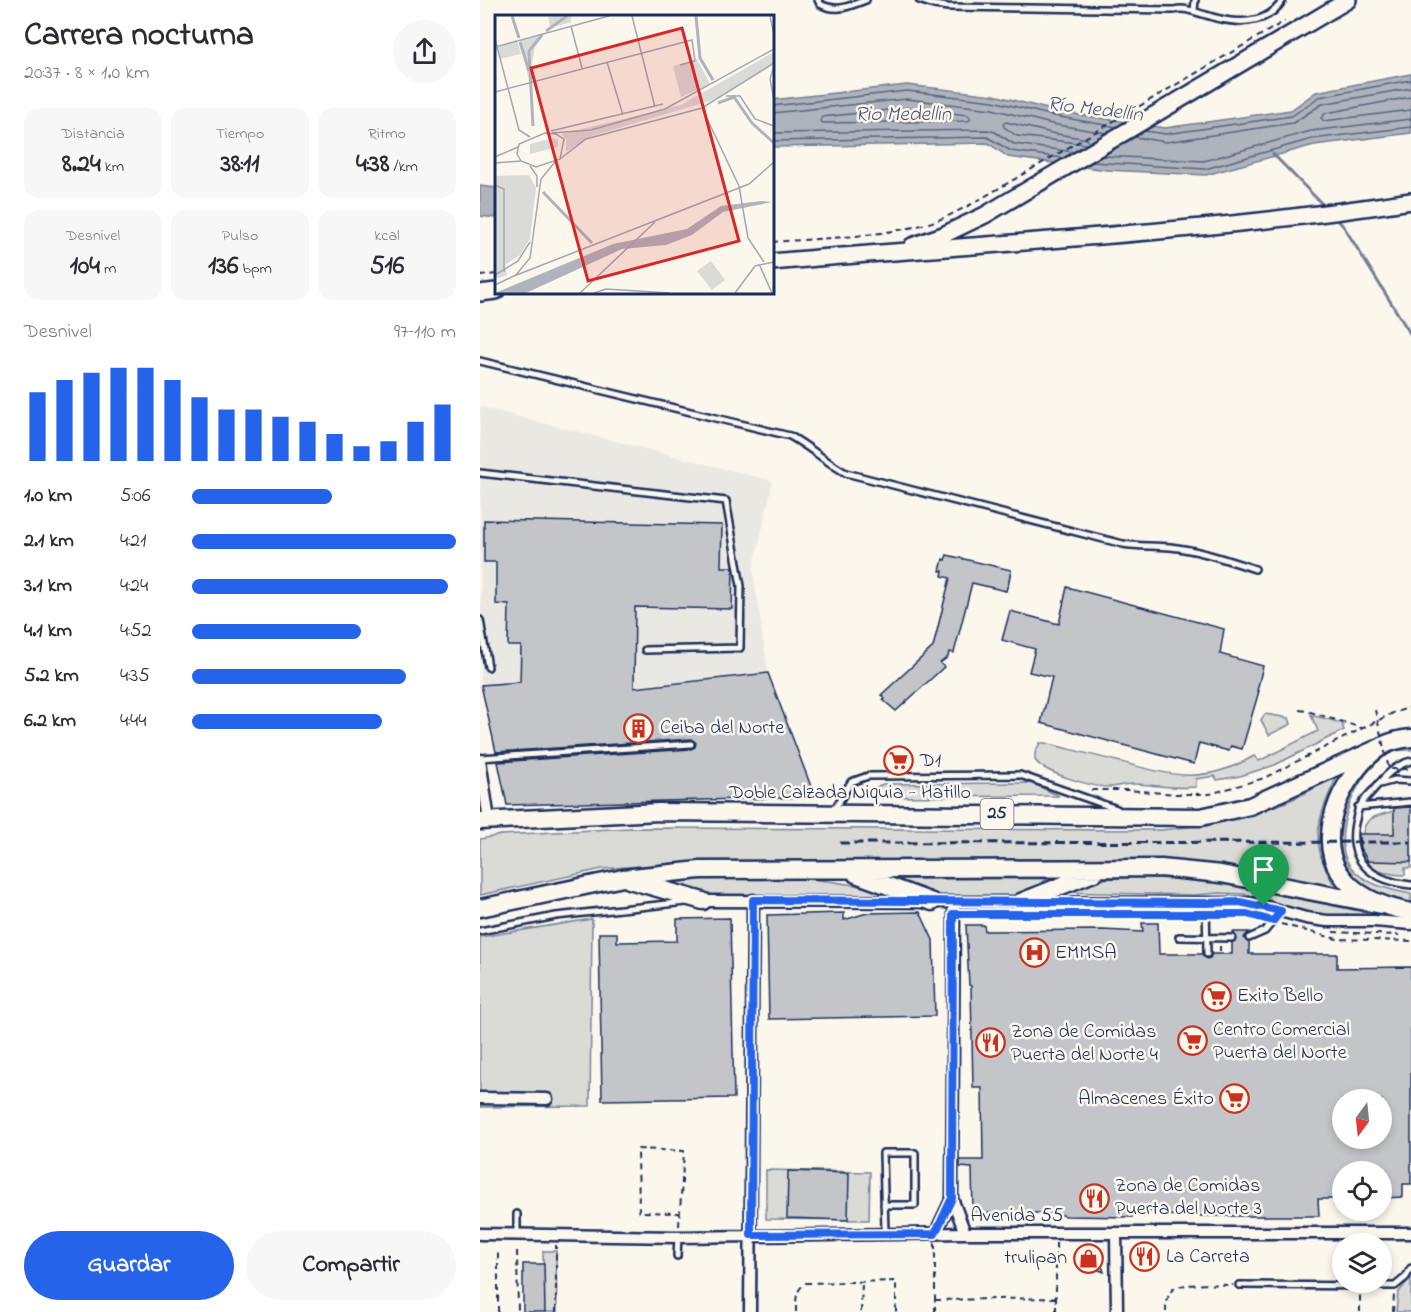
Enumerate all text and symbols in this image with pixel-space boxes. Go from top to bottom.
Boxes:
text: Carrera nocturna [24,12,254,60]
inset map [495,15,774,294]
button: share [393,20,456,83]
text: 20:37 · 8 × 1.0 km [24,59,149,88]
water label: Río Medellín [1045,89,1145,131]
water label: Rio Medellin [855,100,952,130]
text: Distancia [61,122,125,146]
text: Tiempo [216,122,264,146]
text: Ritmo [368,122,406,146]
text: 8.24 [62,146,101,184]
text: 38:11 [220,146,260,184]
text: 4:38 [356,146,390,184]
text: km [101,155,124,179]
text: /km [390,155,418,179]
text: Desnivel [66,224,120,248]
text: Pulso [222,224,258,248]
text: kcal [374,224,400,248]
text: 104 [70,248,100,286]
text: 136 [208,248,238,286]
text: 516 [370,248,404,286]
text: m [100,257,116,281]
text: bpm [238,257,272,281]
text: Desnivel [24,318,92,347]
text: 97–110 m [394,318,456,347]
text: 1.0 km [24,482,72,511]
text: 5:06 [120,482,151,511]
text: 2.1 km [24,527,74,556]
text: 4:21 [120,527,146,556]
text: 3.1 km [24,572,72,601]
text: 4:24 [120,572,148,601]
text: 4.1 km [24,617,72,646]
text: 4:52 [120,617,151,646]
text: 5.2 km [24,662,79,691]
text: 4:35 [120,662,150,691]
text: 6.2 km [24,707,76,736]
text: 4:44 [120,707,146,736]
building icon: Ceiba del Norte [623,712,655,744]
place label: Ceiba del Norte [660,714,784,743]
supermarket icon: D1 [883,745,915,777]
place label: D1 [919,747,941,776]
street label: Doble Calzada Niquia - Hatillo [728,779,971,808]
road number: 25 [980,799,1014,829]
pin [1238,844,1289,906]
icon: arrive [1247,853,1280,886]
hospital icon: EMMSA [1018,937,1050,969]
place label: EMMSA [1055,939,1117,968]
supermarket icon: Exito Bello [1200,980,1232,1012]
place label: Exito Bello [1237,982,1323,1011]
place label: Centro Comercial Puerta del Norte [1213,1016,1350,1068]
place label: Zona de Comidas Puerta del Norte 4 [1011,1018,1158,1070]
supermarket icon: Centro Comercial Puerta del Norte [1176,1025,1208,1057]
restaurant icon: Zona de Comidas Puerta del Norte 4 [974,1027,1006,1059]
supermarket icon: Almacenes Éxito [1219,1083,1251,1115]
place label: Almacenes Éxito [1078,1085,1214,1114]
north arrow [1332,1089,1392,1149]
map controls [1332,1089,1392,1293]
button: locate [1332,1161,1392,1221]
place label: Zona de Comidas Puerta del Norte 3 [1115,1172,1262,1224]
restaurant icon: Zona de Comidas Puerta del Norte 3 [1078,1182,1110,1214]
street label: Avenida 55 [971,1202,1063,1231]
button: Guardar [24,1231,234,1300]
button: Compartir [246,1231,456,1300]
button: layers [1332,1233,1392,1293]
restaurant icon: La Carreta [1129,1241,1161,1273]
shop icon: trulipan [1072,1242,1104,1274]
place label: La Carreta [1166,1243,1250,1272]
place label: trulipan [1004,1244,1067,1273]

